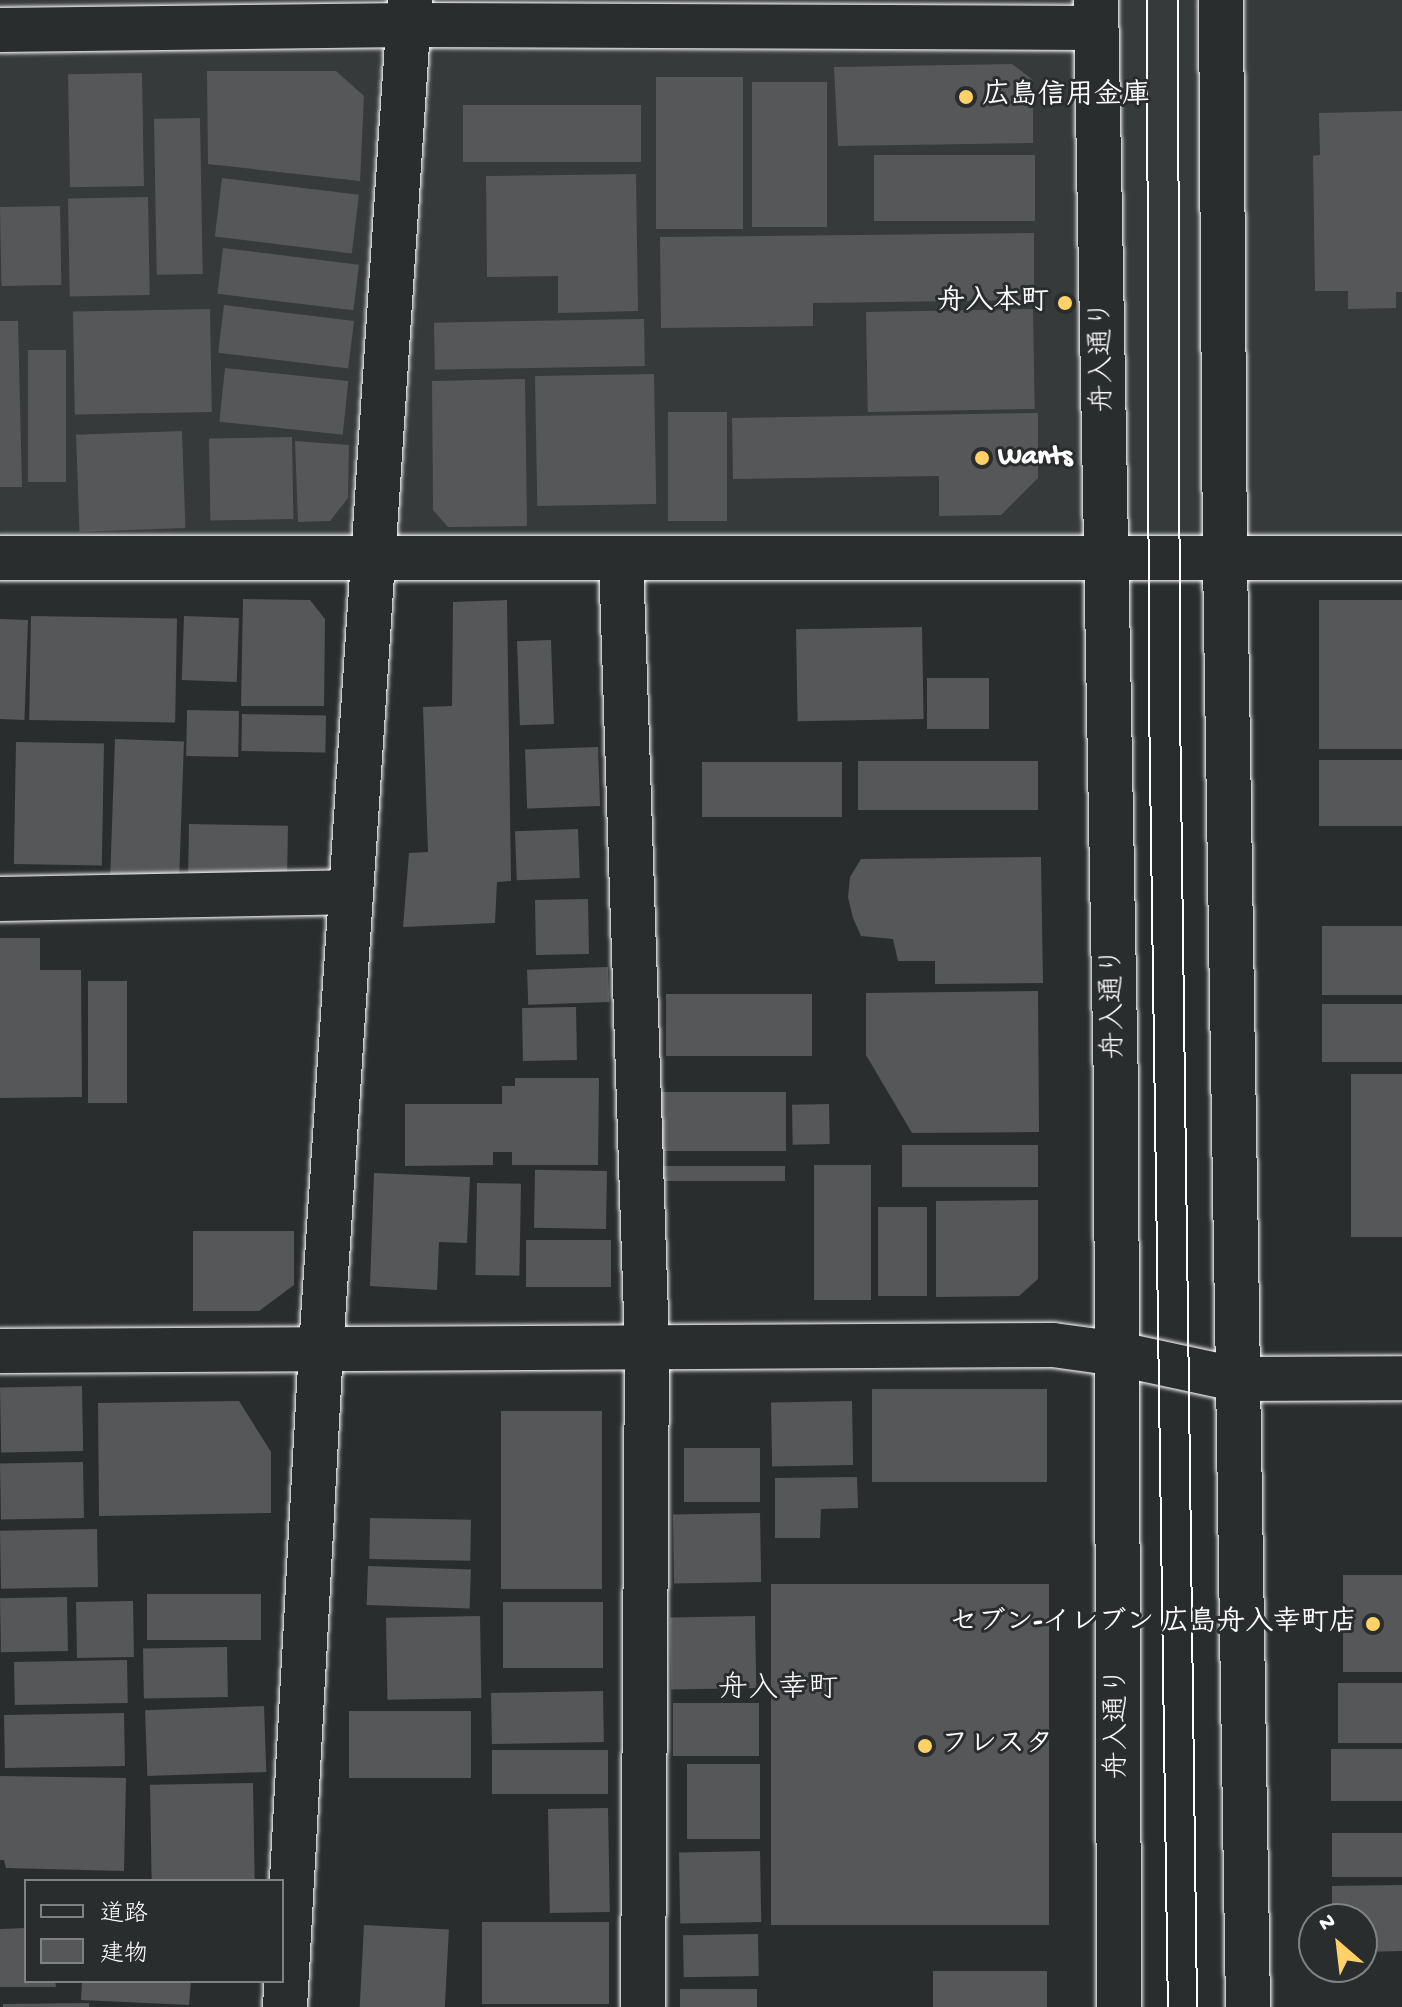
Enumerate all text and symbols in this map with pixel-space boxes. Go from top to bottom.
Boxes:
place label: 広島信用金庫 [982,80,1150,114]
marker: 広島信用金庫 [957,88,975,106]
place label: 舟入本町 [937,286,1049,320]
marker: 舟入本町 [1056,294,1074,312]
street label: 舟入通り [1086,300,1122,412]
place label: Wants [998,441,1072,475]
marker: Wants [973,449,991,467]
street label: 舟入通り [1097,947,1133,1059]
place label: セブン-イレブン 広島舟入幸町店 [950,1607,1357,1641]
marker: セブン-イレブン 広島舟入幸町店 [1364,1615,1382,1633]
street label: 舟入通り [1102,1667,1136,1779]
district label: 舟入幸町 [718,1673,838,1709]
place label: フレスタ [941,1729,1053,1763]
marker: フレスタ [916,1737,934,1755]
legend [24,1879,284,1983]
text: 道路 [100,1901,148,1930]
north arrow [1298,1903,1378,1983]
text: N [1315,1909,1340,1938]
text: 建物 [100,1941,148,1970]

